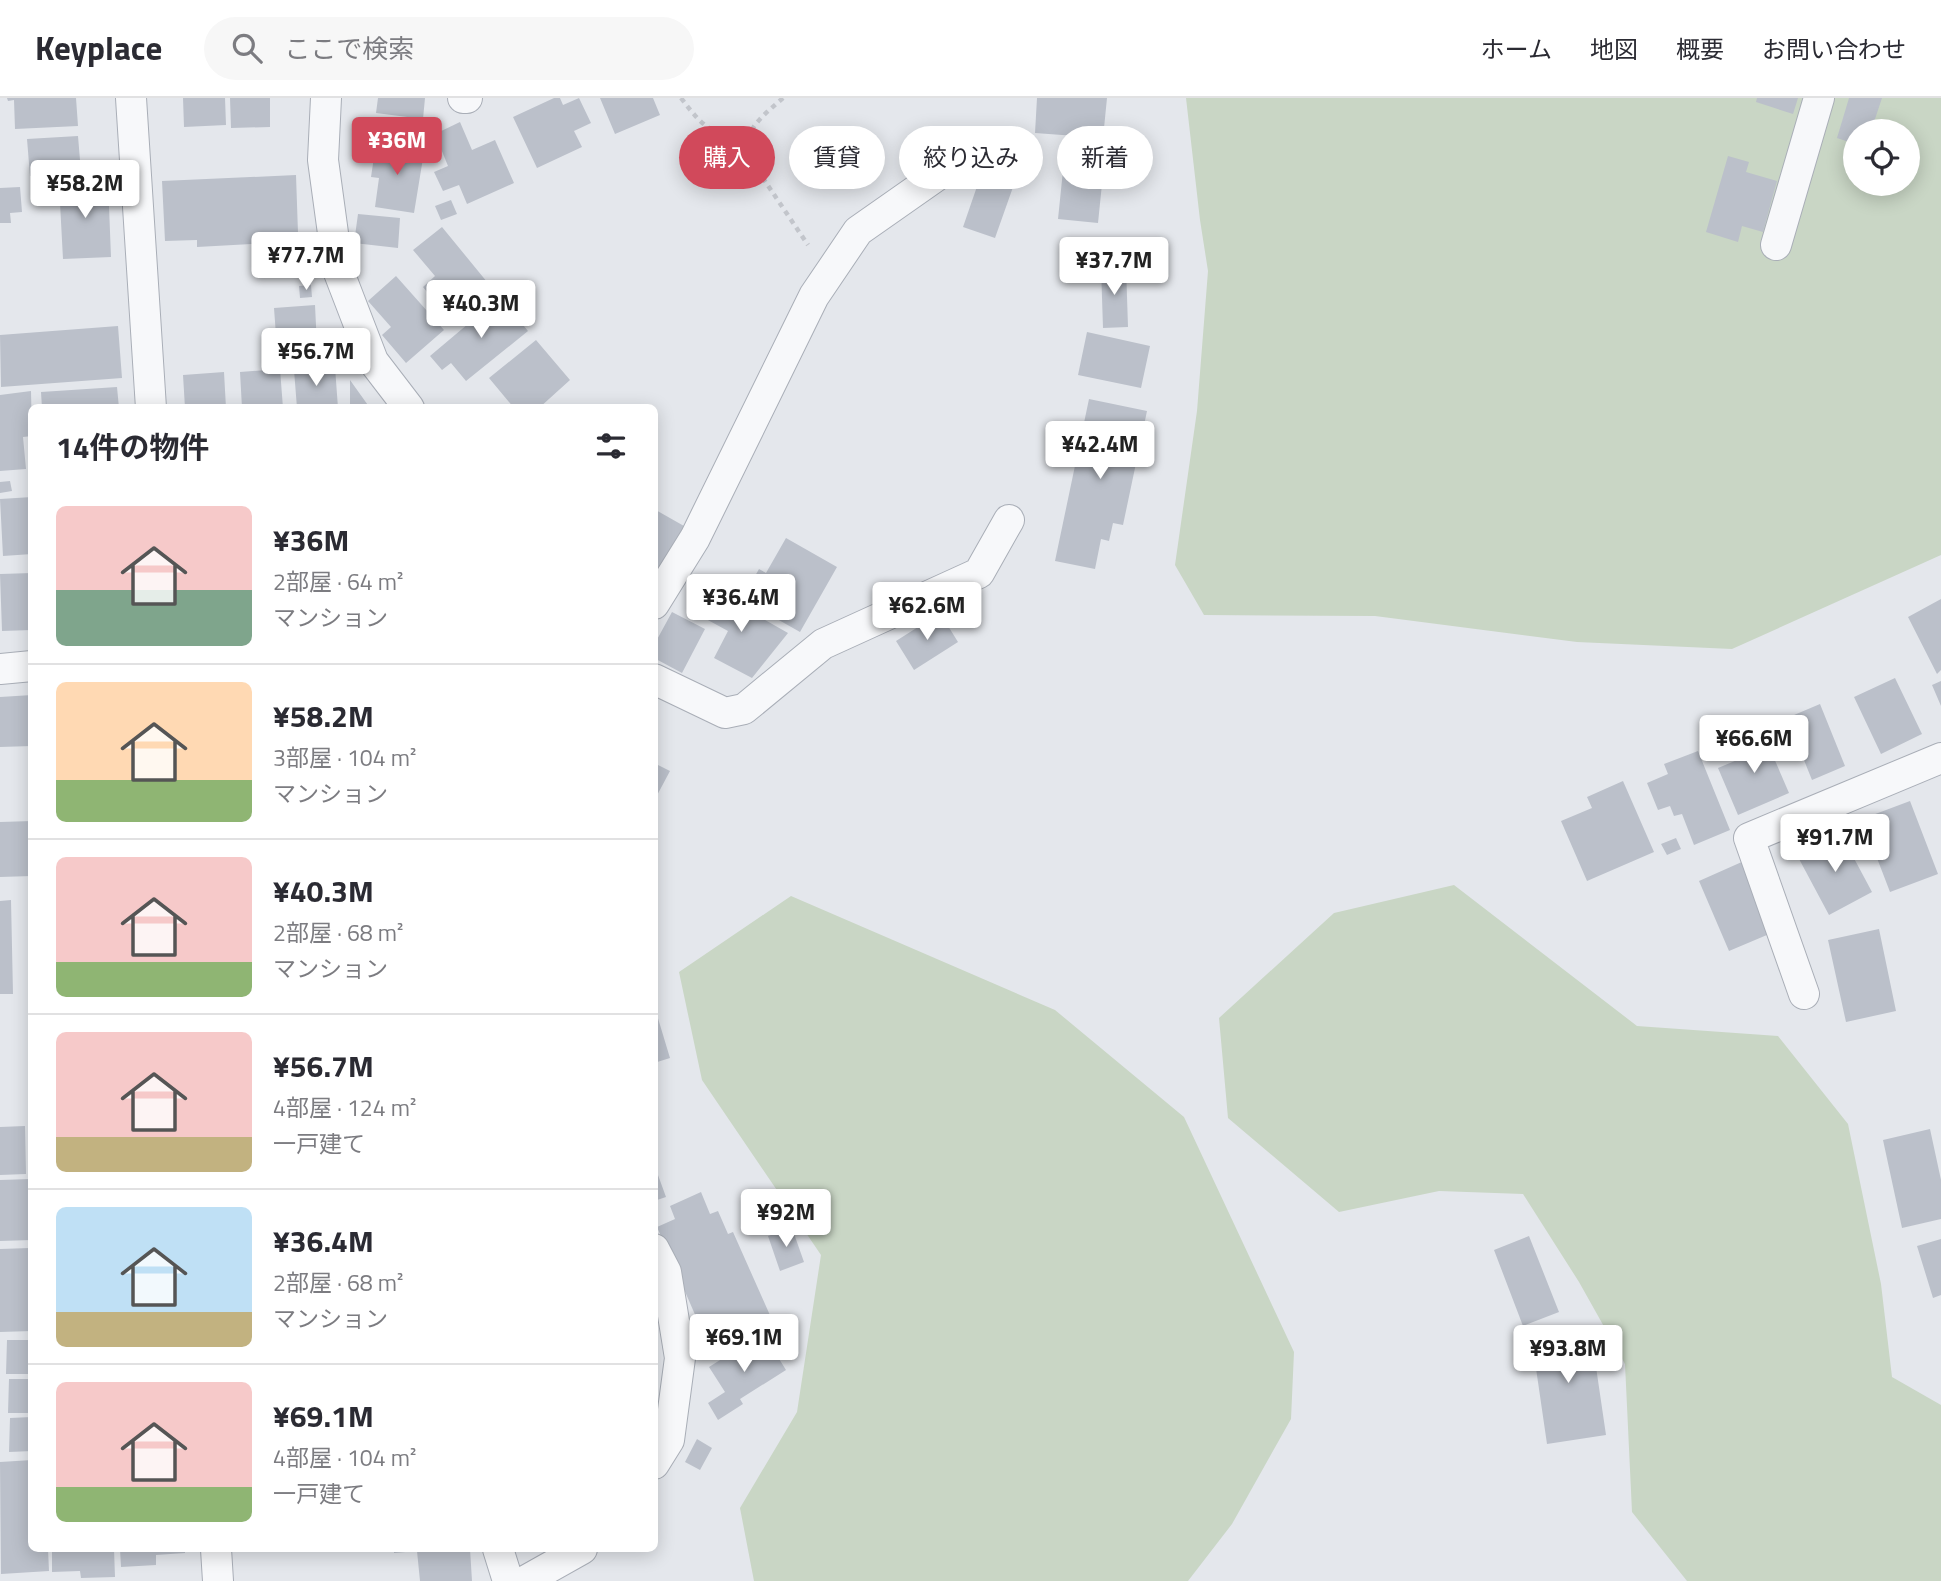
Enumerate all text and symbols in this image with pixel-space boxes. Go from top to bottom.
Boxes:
search box [204,17,694,80]
text: Keyplace [35,23,162,73]
icon: search [228,29,266,67]
text: ここで検索 [284,29,414,68]
text: ホーム [1481,31,1552,67]
text: 地図 [1590,31,1638,67]
text: 概要 [1676,31,1724,67]
text: お問い合わせ [1762,31,1906,67]
pin: ¥36M [356,118,438,177]
map controls [1843,119,1920,196]
button: locate [1843,119,1920,196]
text: ¥36M [368,122,426,157]
chip: 購入 [679,126,775,189]
chip: 賃貸 [789,126,885,189]
chip: 絞り込み [899,126,1043,189]
chip: 新着 [1057,126,1153,189]
pin: ¥58.2M [28,160,142,220]
text: ¥58.2M [46,165,124,200]
pin: ¥77.7M [249,232,363,292]
text: ¥77.7M [267,237,345,272]
pin: ¥37.7M [1057,238,1171,297]
text: ¥37.7M [1075,242,1153,277]
pin: ¥40.3M [424,280,538,340]
text: ¥40.3M [442,285,520,320]
pin: ¥56.7M [259,328,373,388]
text: ¥56.7M [277,333,355,368]
pin: ¥42.4M [1043,422,1157,481]
text: 14件の物件 [56,424,210,470]
text: ¥42.4M [1061,426,1139,461]
icon: filters [592,427,630,465]
text: ¥36M [273,517,349,563]
icon: home [112,534,196,618]
text: 2部屋 · 64 m² [273,564,403,599]
pin: ¥36.4M [684,574,798,634]
text: ¥36.4M [702,579,780,614]
pin: ¥62.6M [870,582,984,642]
text: ¥62.6M [888,587,966,622]
text: マンション [273,600,388,635]
text: ¥58.2M [273,693,374,739]
icon: home [112,710,196,794]
pin: ¥66.6M [1697,716,1811,775]
text: ¥66.6M [1715,720,1793,755]
text: 3部屋 · 104 m² [273,740,416,775]
text: マンション [273,776,388,811]
pin: ¥91.7M [1778,814,1892,874]
text: ¥91.7M [1796,819,1874,854]
text: ¥40.3M [273,868,374,914]
icon: home [112,885,196,969]
text: 2部屋 · 68 m² [273,915,403,950]
text: マンション [273,951,388,986]
text: ¥56.7M [273,1043,374,1089]
icon: home [112,1060,196,1144]
text: 4部屋 · 124 m² [273,1090,416,1125]
text: 一戸建て [273,1126,365,1161]
pin: ¥92M [745,1190,827,1249]
text: ¥92M [757,1194,815,1229]
text: ¥36.4M [273,1218,374,1264]
icon: home [112,1235,196,1319]
text: 2部屋 · 68 m² [273,1265,403,1300]
text: マンション [273,1301,388,1336]
pin: ¥69.1M [687,1314,801,1374]
text: ¥69.1M [705,1319,783,1354]
pin: ¥93.8M [1511,1326,1625,1385]
text: ¥93.8M [1529,1330,1607,1365]
text: ¥69.1M [273,1393,374,1439]
icon: home [112,1410,196,1494]
text: 4部屋 · 104 m² [273,1440,416,1475]
text: 一戸建て [273,1476,365,1511]

